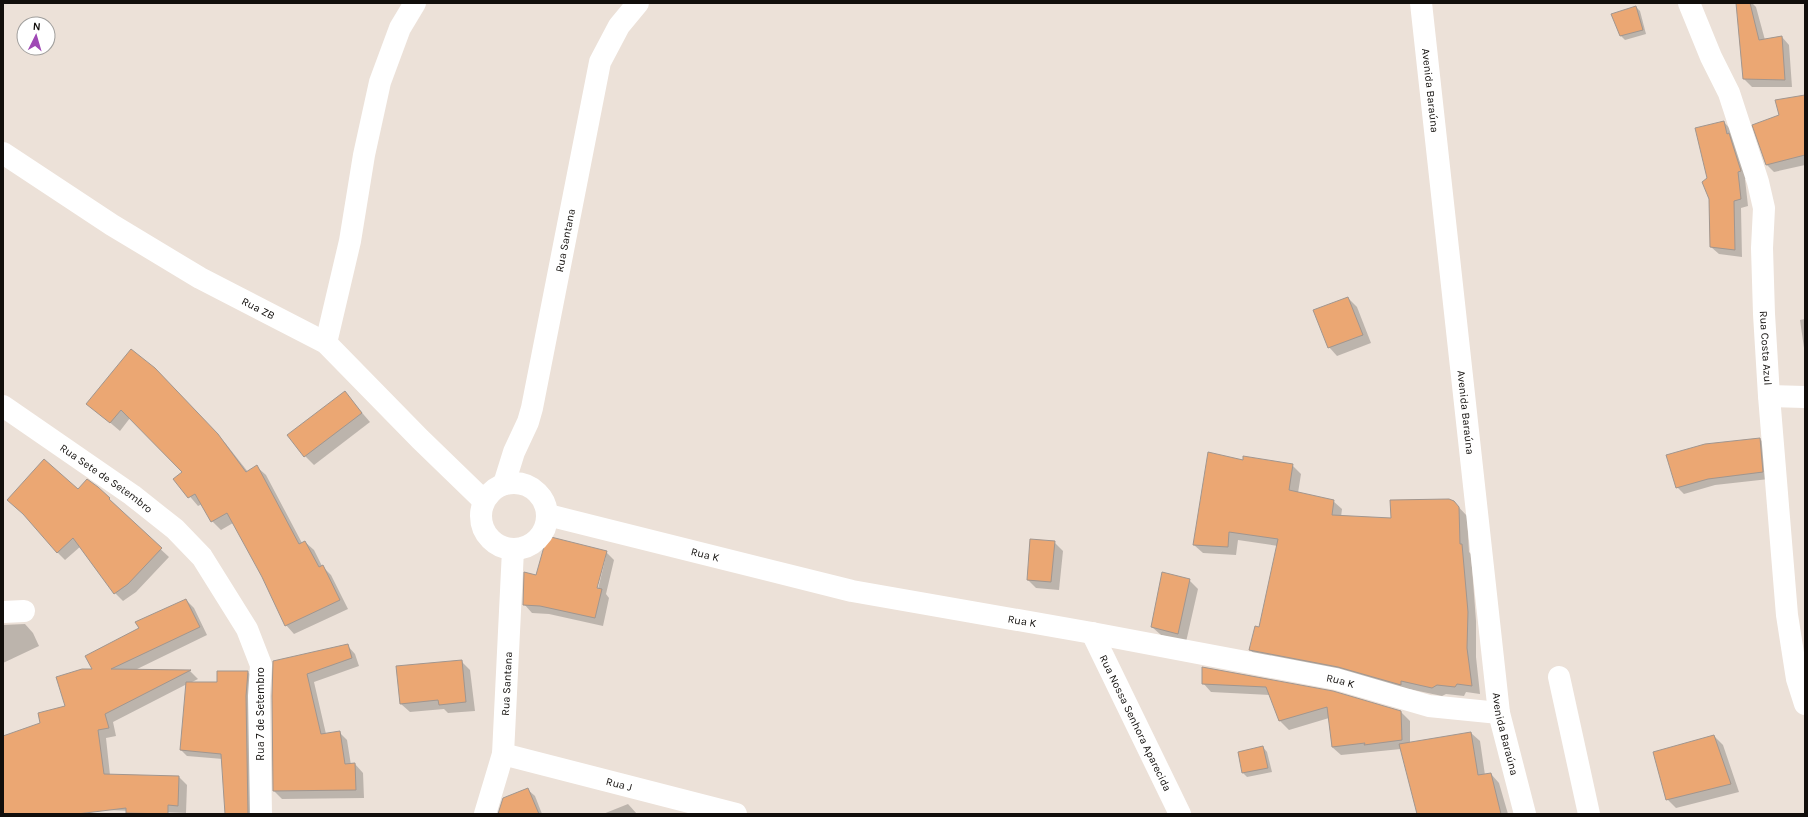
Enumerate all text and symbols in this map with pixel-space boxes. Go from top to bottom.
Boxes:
north arrow [16,16,56,56]
text: N [32,20,41,33]
street label: Avenida Baraúna [1419,48,1441,133]
street label: Rua Santana [553,208,578,273]
street label: Rua ZB [239,295,277,323]
street label: Rua Costa Azul [1757,310,1774,386]
street label: Avenida Baraúna [1454,370,1477,455]
street label: Rua Sete de Setembro [57,441,155,516]
street label: Rua K [689,545,721,565]
street label: Rua K [1007,612,1038,630]
street label: Rua Santana [499,651,515,716]
street label: Rua Nossa Senhora Aparecida [1097,653,1174,794]
street label: Rua 7 de Setembro [254,667,267,761]
street label: Rua K [1325,671,1356,691]
street label: Avenida Baraúna [1490,692,1521,777]
street label: Rua J [605,775,634,794]

